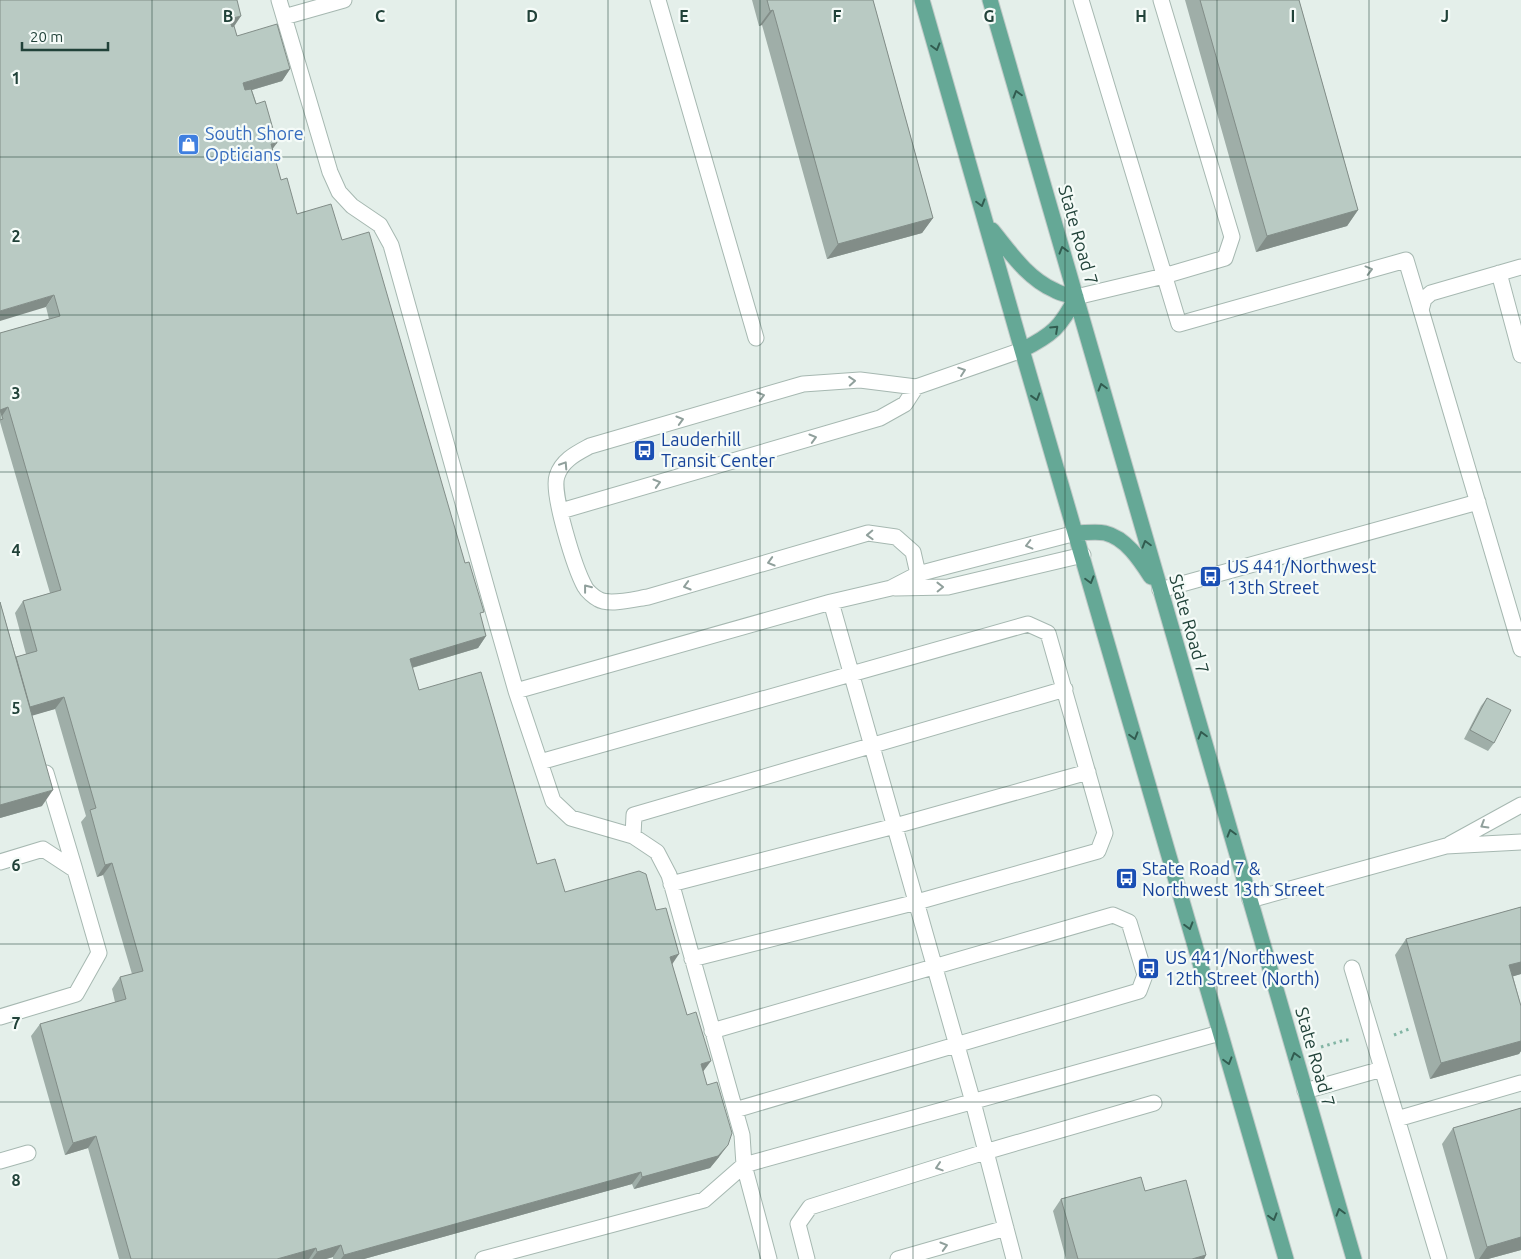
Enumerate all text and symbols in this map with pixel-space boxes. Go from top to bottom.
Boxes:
text: B [223,7,233,25]
text: C [375,7,385,25]
text: D [526,7,538,25]
text: E [679,7,689,25]
text: F [833,7,842,25]
text: G [983,7,995,25]
text: H [1135,7,1147,25]
text: I [1291,7,1295,25]
text: J [1441,7,1449,25]
scale bar [22,20,109,52]
text: 20 m [30,28,63,45]
one-way arrow [930,42,940,50]
text: 1 [11,69,21,87]
one-way arrow [1013,90,1023,98]
place label: South Shore Opticians [205,123,304,164]
shop icon: South Shore Opticians [177,132,201,156]
street label: State Road 7 [1055,183,1103,287]
one-way arrow [976,198,986,206]
text: 2 [11,227,21,245]
one-way arrow [1058,246,1068,255]
one-way arrow [1364,265,1372,275]
one-way arrow [1049,326,1058,335]
one-way arrow [957,367,966,377]
one-way arrow [848,375,856,386]
one-way arrow [1097,383,1108,392]
text: 3 [11,384,21,402]
one-way arrow [756,392,764,402]
one-way arrow [1031,392,1041,400]
one-way arrow [675,415,683,425]
place label: Lauderhill Transit Center [661,429,775,470]
one-way arrow [808,433,816,443]
bus stop icon: Lauderhill Transit Center [633,438,657,462]
one-way arrow [558,461,567,470]
one-way arrow [652,478,661,488]
one-way arrow [866,530,874,540]
one-way arrow [1025,539,1034,550]
one-way arrow [1142,540,1152,548]
text: 4 [11,541,21,559]
one-way arrow [766,556,775,567]
place label: US 441/Northwest 13th Street [1227,556,1376,597]
bus stop icon: US 441/Northwest 13th Street [1199,565,1223,589]
street label: State Road 7 [1166,572,1214,676]
one-way arrow [1084,575,1094,584]
one-way arrow [684,581,692,591]
one-way arrow [936,582,944,592]
one-way arrow [585,585,593,594]
text: 5 [11,699,21,717]
one-way arrow [1198,731,1208,739]
one-way arrow [1129,732,1139,740]
one-way arrow [1480,819,1489,829]
one-way arrow [1226,829,1236,837]
text: 6 [11,856,21,874]
place label: State Road 7 & Northwest 13th Street [1142,858,1324,899]
bus stop icon: State Road 7 & Northwest 13th Street [1114,867,1138,891]
one-way arrow [1183,922,1193,930]
place label: US 441/Northwest 12th Street (North) [1165,947,1320,989]
bus stop icon: US 441/Northwest 12th Street (North) [1137,956,1161,980]
street label: State Road 7 [1292,1005,1340,1109]
text: 7 [11,1014,21,1032]
one-way arrow [1291,1052,1301,1061]
one-way arrow [1223,1056,1233,1065]
one-way arrow [935,1161,943,1171]
text: 8 [11,1171,21,1189]
one-way arrow [1336,1209,1346,1217]
one-way arrow [1268,1212,1278,1221]
one-way arrow [940,1241,948,1251]

